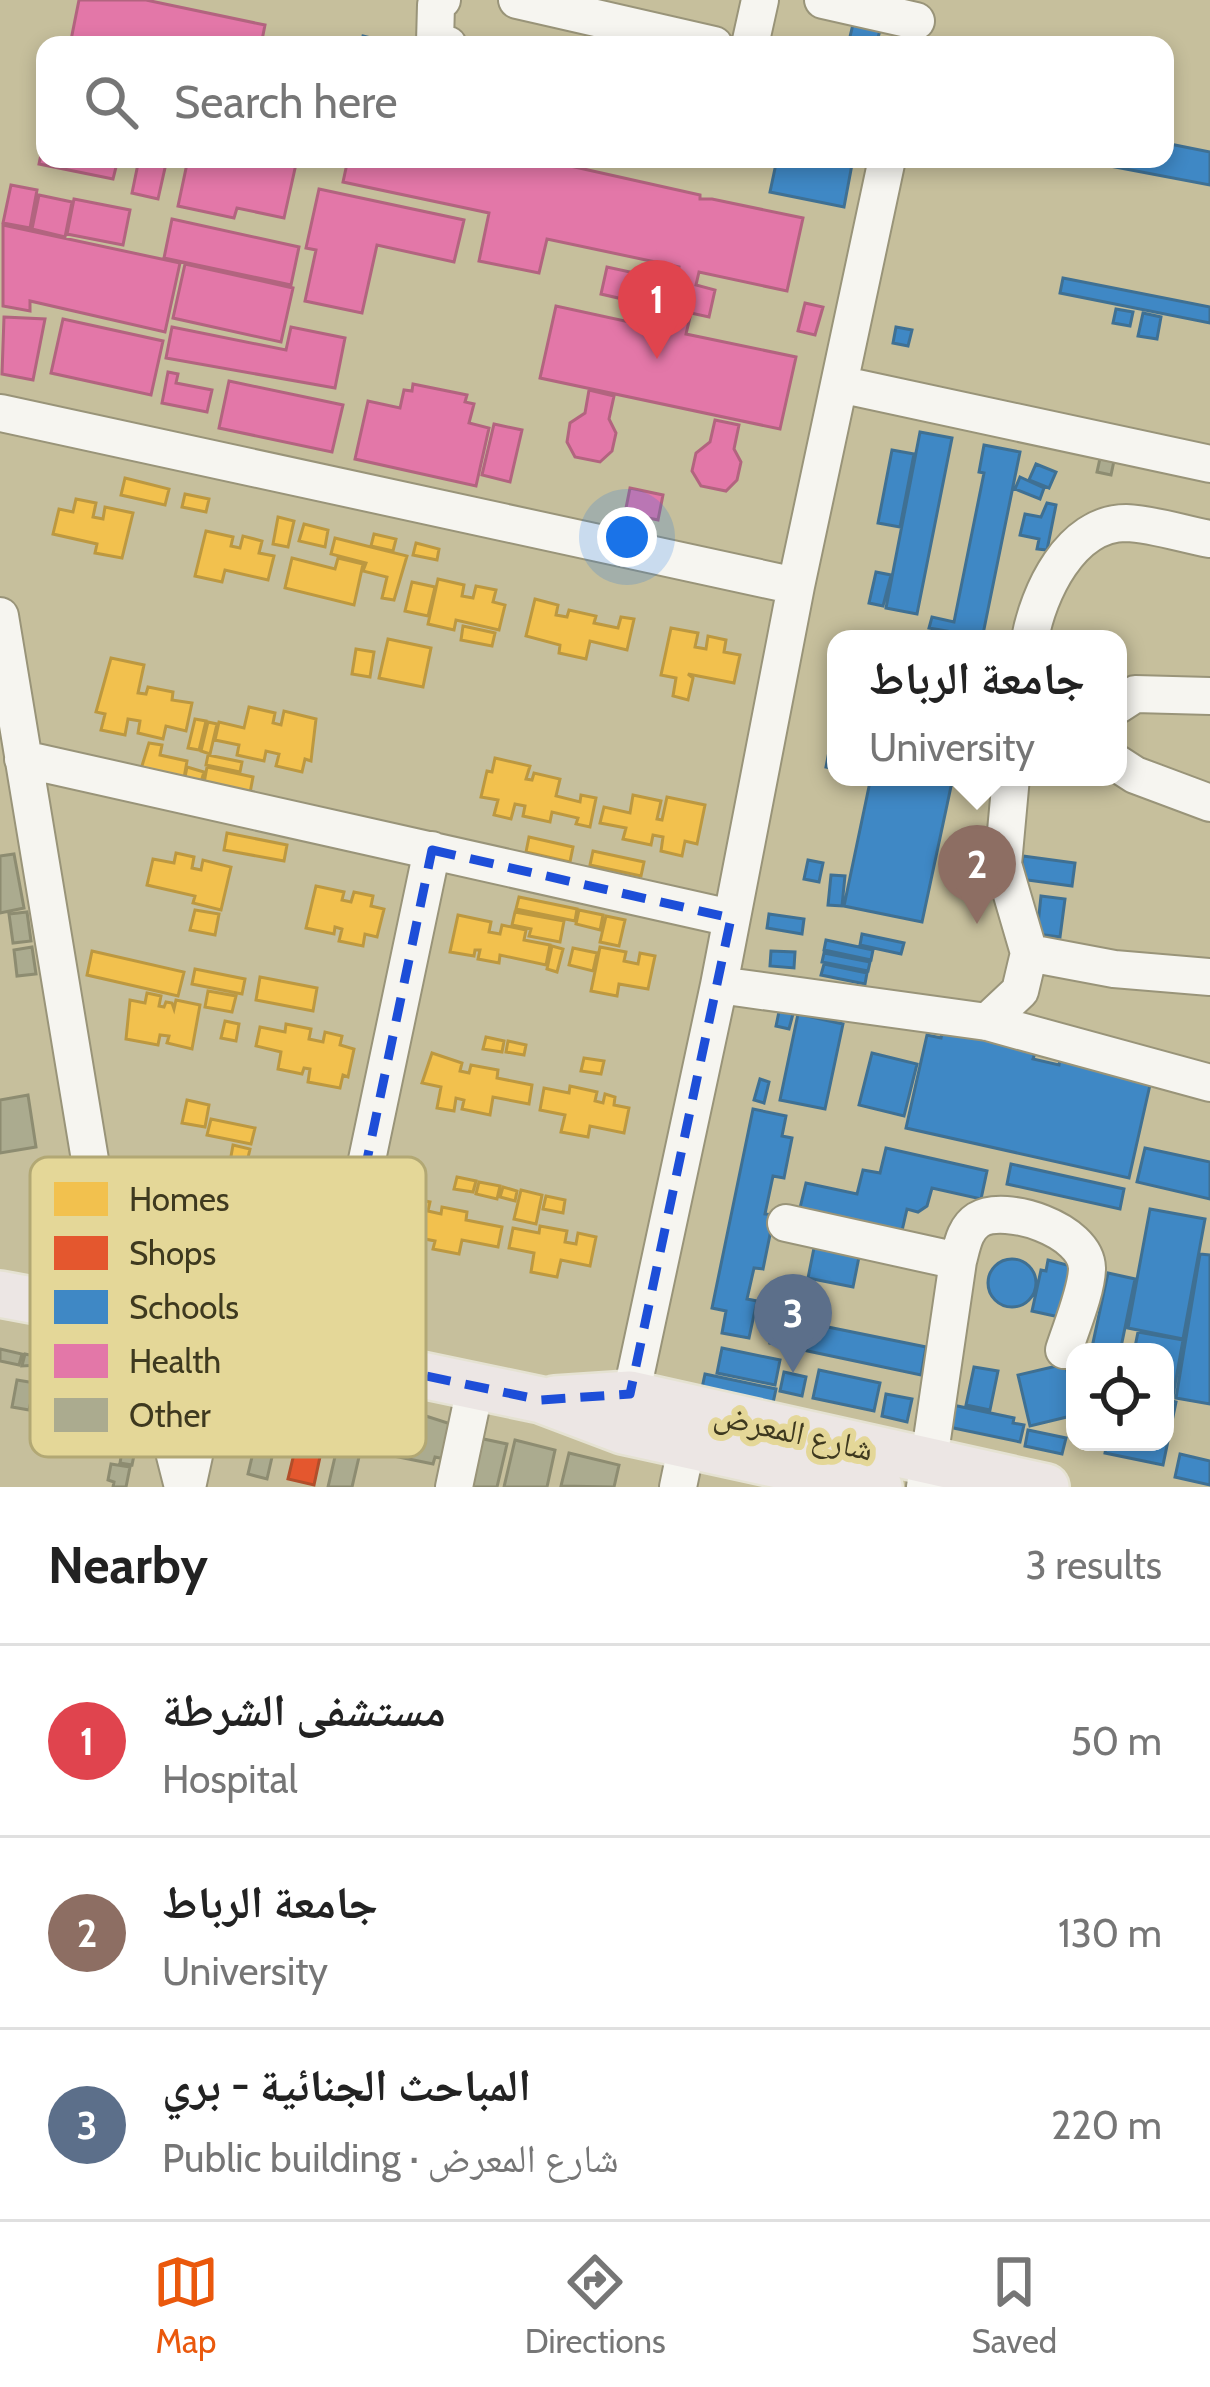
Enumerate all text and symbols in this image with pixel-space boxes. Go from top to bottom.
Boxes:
search box [36,36,1174,168]
icon: search [78,69,144,135]
text: Search here [174,75,398,129]
pin: 1 [618,260,696,359]
your location [597,507,657,567]
popup [827,630,1127,786]
text: جامعة الرباط [869,651,1085,705]
text: University [869,723,1035,771]
pin: 2 [938,825,1016,924]
legend [30,1157,426,1457]
text: Homes [129,1179,230,1219]
text: Shops [129,1233,216,1273]
pin: 3 [754,1274,832,1373]
text: Schools [129,1287,239,1327]
text: Health [129,1341,221,1381]
map controls [1066,1343,1174,1451]
button: locate [1066,1343,1174,1451]
street label: شارع المعرض [710,1393,877,1470]
text: Other [129,1395,211,1435]
text: Nearby [48,1534,208,1596]
text: 3 results [1025,1541,1162,1589]
text: مستشفى الشرطة [162,1683,446,1737]
text: 1 [80,1717,94,1765]
text: 50 m [1071,1717,1162,1765]
text: Hospital [162,1755,298,1803]
text: جامعة الرباط [162,1875,378,1929]
text: 2 [77,1909,97,1957]
text: 130 m [1058,1909,1162,1957]
text: University [162,1947,328,1995]
text: المباحث الجنائية - بري [162,2058,531,2112]
text: 3 [76,2101,98,2149]
text: 220 m [1051,2101,1162,2149]
text: Public building · شارع المعرض [162,2134,619,2182]
tab: Map [153,2249,219,2361]
tab: Directions [525,2249,666,2361]
tab: Saved [971,2249,1057,2361]

